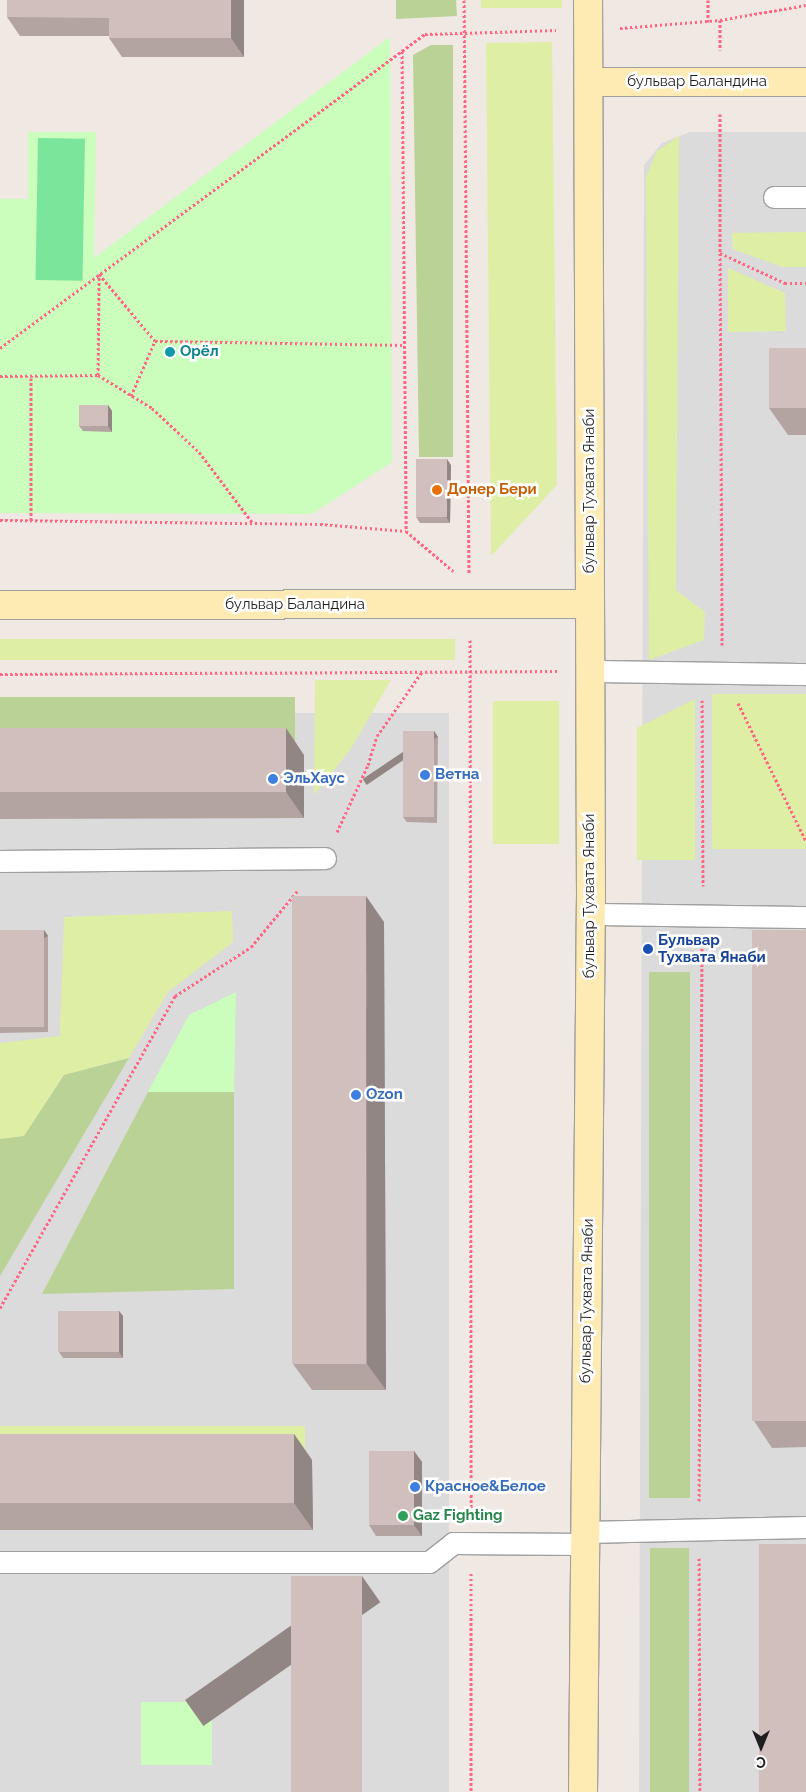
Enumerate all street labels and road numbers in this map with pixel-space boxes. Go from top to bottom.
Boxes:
street label: бульвар Баландина [627,73,767,91]
street label: бульвар Тухвата Янаби [581,408,599,574]
street label: бульвар Баландина [225,596,365,614]
street label: бульвар Тухвата Янаби [581,813,599,979]
street label: бульвар Тухвата Янаби [577,1218,597,1384]

